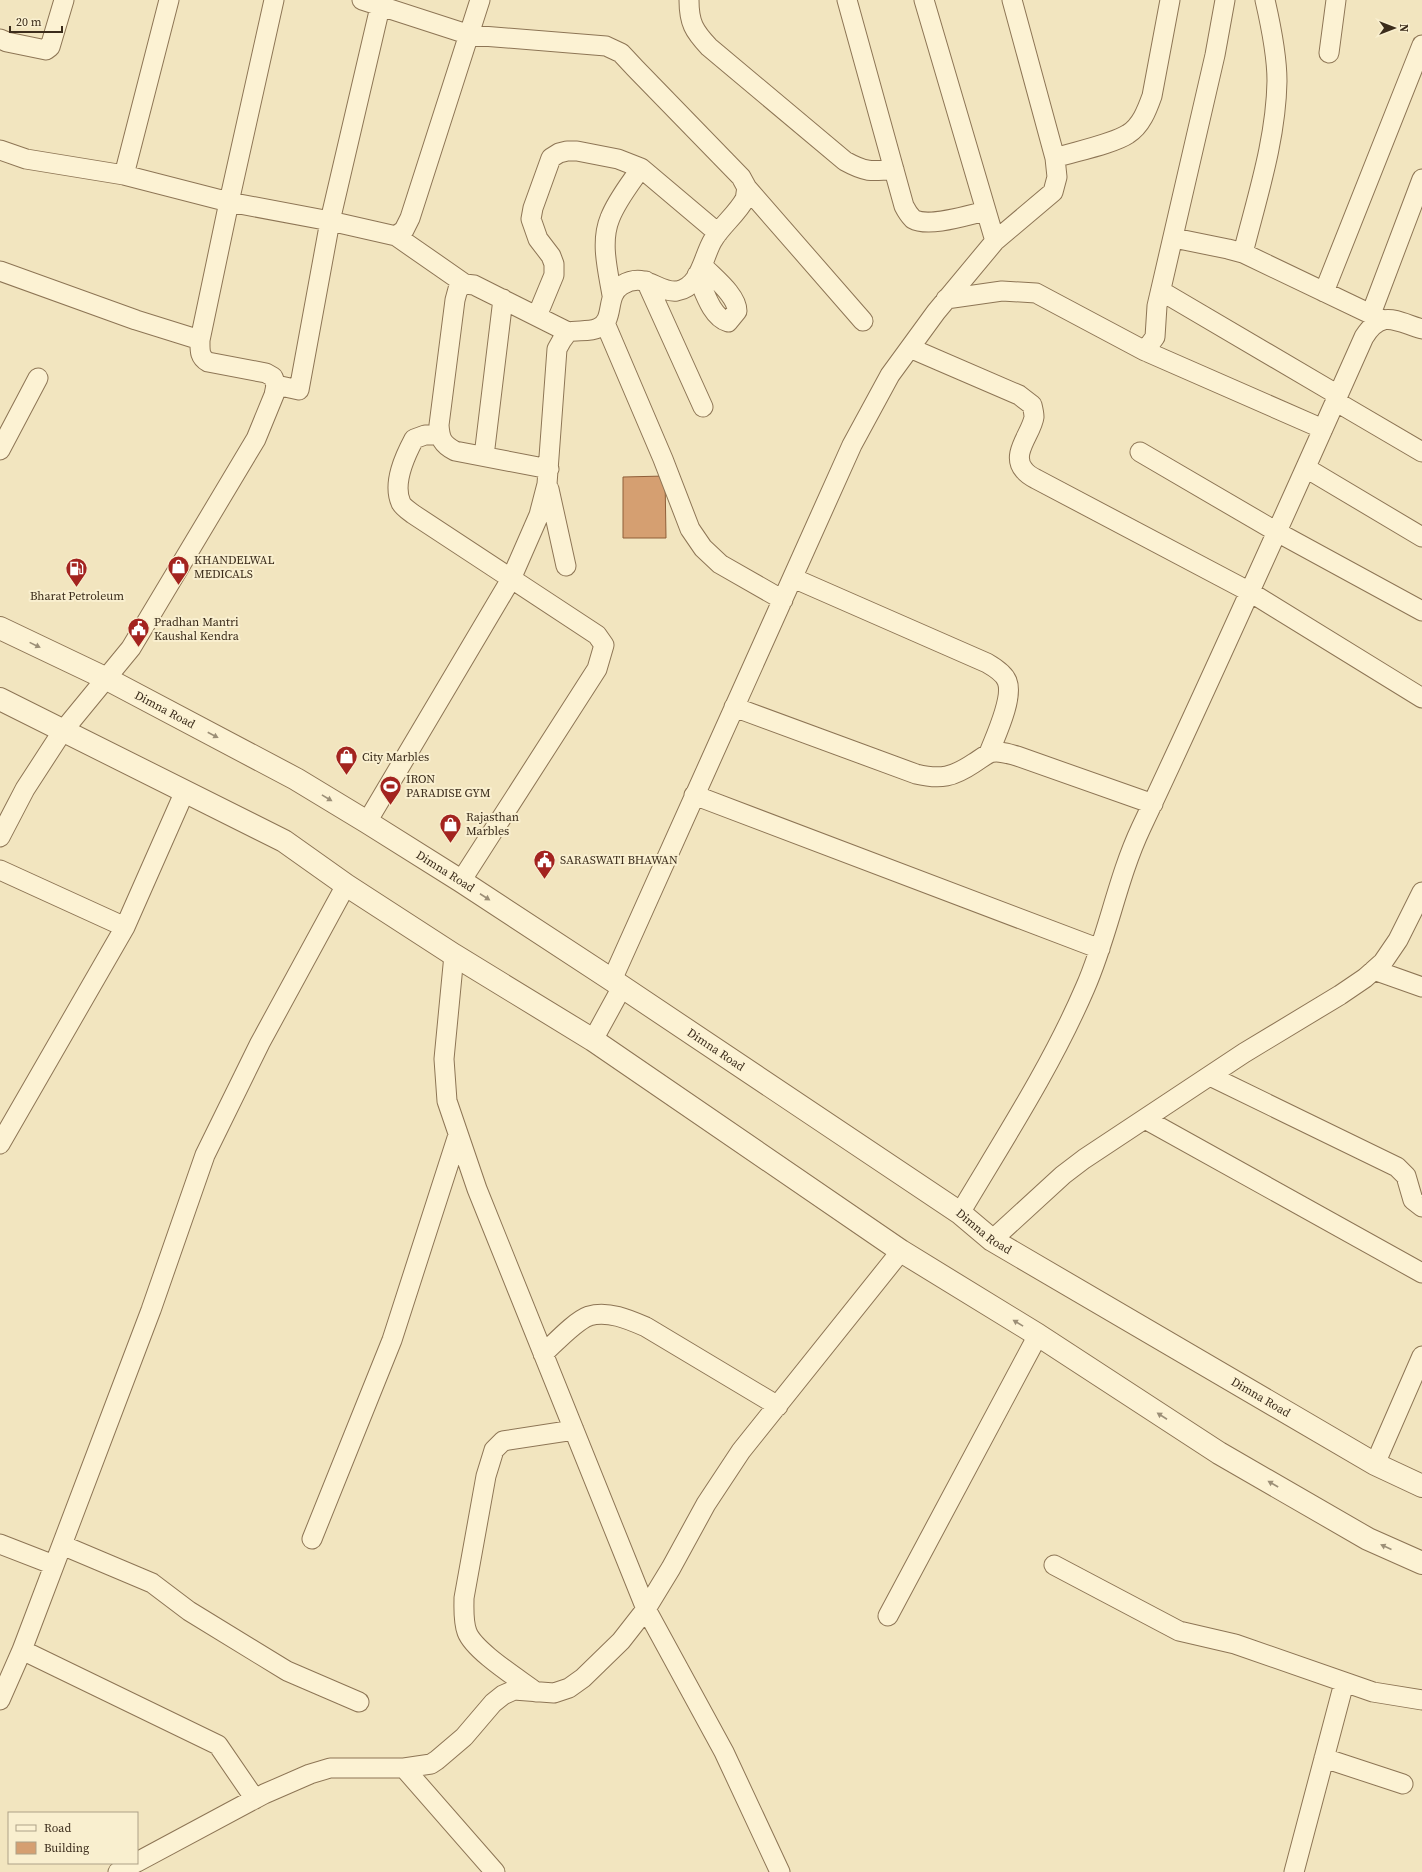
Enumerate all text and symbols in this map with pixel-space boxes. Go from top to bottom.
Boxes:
scale bar [10,8,62,34]
north arrow [1374,8,1414,48]
text: 20 m [16,14,42,30]
text: N [1396,24,1411,32]
place label: KHANDELWAL MEDICALS [194,552,275,582]
shop icon: KHANDELWAL MEDICALS [165,554,191,587]
fuel station icon: Bharat Petroleum [64,556,90,589]
place label: Bharat Petroleum [30,588,124,604]
place label: Pradhan Mantri Kaushal Kendra [154,614,240,644]
public building icon: Pradhan Mantri Kaushal Kendra [125,616,151,649]
one-way arrow [29,642,41,648]
street label: Dimna Road [132,687,198,732]
one-way arrow [207,732,219,739]
shop icon: City Marbles [334,744,360,777]
place label: City Marbles [362,749,429,765]
place label: IRON PARADISE GYM [406,771,491,801]
sports icon: IRON PARADISE GYM [378,773,404,806]
one-way arrow [321,794,333,801]
place label: Rajasthan Marbles [466,809,519,839]
shop icon: Rajasthan Marbles [437,811,463,844]
street label: Dimna Road [413,847,478,896]
public building icon: SARASWATI BHAWAN [531,847,557,880]
place label: SARASWATI BHAWAN [560,852,678,868]
one-way arrow [479,893,491,900]
street label: Dimna Road [684,1024,748,1075]
street label: Dimna Road [953,1205,1015,1258]
one-way arrow [1012,1319,1024,1326]
street label: Dimna Road [1228,1374,1294,1421]
one-way arrow [1157,1412,1167,1420]
one-way arrow [1267,1481,1279,1488]
one-way arrow [1380,1544,1392,1550]
legend [8,1812,138,1864]
text: Road [44,1820,71,1836]
text: Building [44,1840,89,1856]

